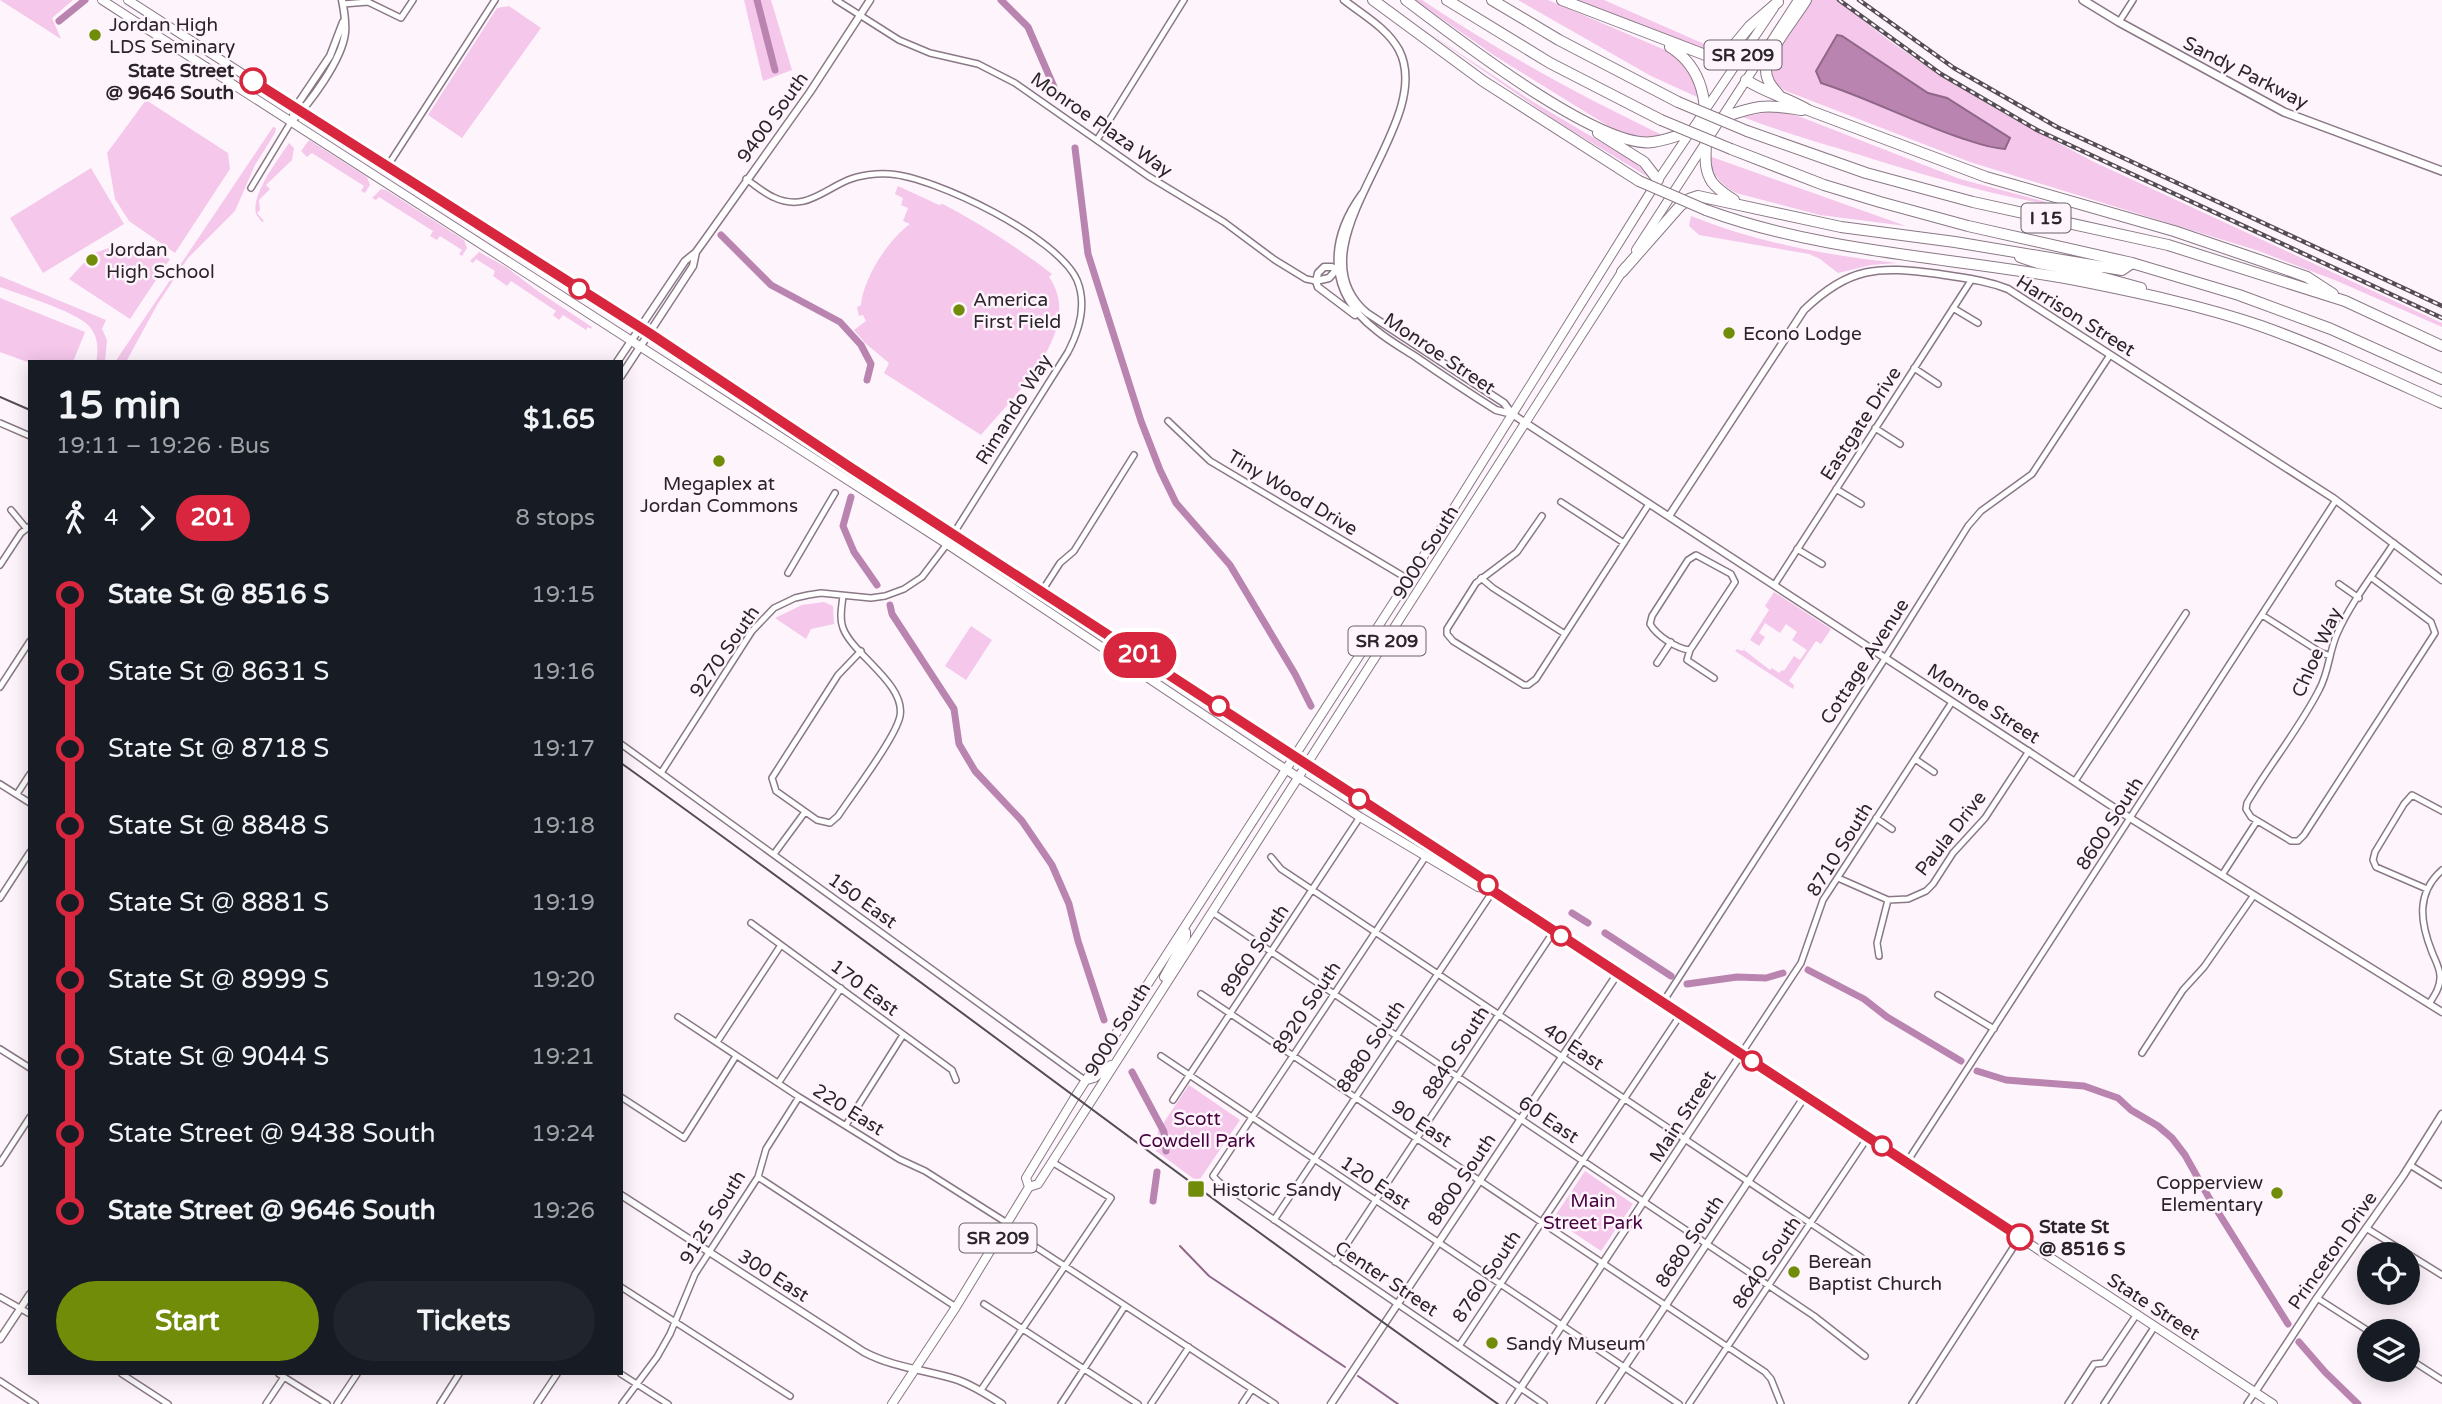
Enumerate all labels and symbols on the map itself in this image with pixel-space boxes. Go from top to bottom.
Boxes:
place label: Jordan High LDS Seminary [109,14,235,58]
marker: Jordan High LDS Seminary [87,27,103,43]
street label: Sandy Parkway [2179,32,2312,114]
road number: SR 209 [1704,40,1782,70]
place label: State Street @ 9646 South [106,60,235,104]
marker: State Street @ 9646 South [240,68,266,94]
street label: 9400 South [733,68,813,167]
street label: Monroe Plaza Way [1026,68,1176,182]
road number: I 15 [2022,204,2070,232]
place label: Jordan High School [106,239,215,283]
marker: Jordan High School [84,252,100,268]
street label: Harrison Street [2012,271,2139,361]
unlabelled marker [569,279,589,299]
place label: America First Field [973,289,1061,333]
marker: America First Field [951,302,967,318]
street label: Monroe Street [1379,308,1499,399]
place label: Econo Lodge [1743,323,1862,345]
marker: Econo Lodge [1721,325,1737,341]
street label: Rimando Way [971,350,1056,469]
street label: Eastgate Drive [1816,363,1906,484]
street label: Tiny Wood Drive [1223,445,1362,540]
marker: Megaplex at Jordan Commons [711,453,727,469]
place label: Megaplex at Jordan Commons [640,473,798,517]
street label: 9000 South [1388,502,1463,603]
street label: Cottage Avenue [1816,595,1914,728]
street label: 9270 South [685,602,764,701]
street label: Chloe Way [2287,604,2346,701]
road number: SR 209 [1348,626,1426,656]
line badge: 201 [1100,632,1180,678]
street label: Monroe Street [1923,659,2044,748]
unlabelled marker [1209,696,1229,716]
street label: 8600 South [2072,773,2148,874]
street label: Paula Drive [1911,787,1991,880]
unlabelled marker [1349,789,1369,809]
street label: 8710 South [1802,799,1877,900]
street label: 150 East [824,868,901,933]
unlabelled marker [1478,875,1498,895]
street label: 8960 South [1216,900,1294,1001]
unlabelled marker [1551,926,1571,946]
street label: 170 East [826,955,903,1021]
street label: 8920 South [1268,957,1346,1058]
street label: 9000 South [1080,979,1155,1080]
street label: 8880 South [1332,996,1410,1097]
street label: 8840 South [1418,1002,1494,1103]
street label: 40 East [1539,1019,1608,1075]
unlabelled marker [1742,1051,1762,1071]
street label: Main Street [1645,1067,1721,1166]
street label: 220 East [809,1079,888,1140]
street label: 60 East [1514,1092,1583,1148]
street label: 90 East [1387,1096,1456,1152]
park label: Scott Cowdell Park [1139,1108,1255,1152]
street label: 8800 South [1423,1129,1501,1230]
unlabelled marker [1872,1136,1892,1156]
street label: 120 East [1336,1151,1415,1214]
street label: 9125 South [675,1167,750,1268]
place label: Copperview Elementary [2156,1172,2263,1216]
marker: Historic Sandy [1186,1179,1206,1199]
place label: Historic Sandy [1212,1179,1342,1201]
marker: Copperview Elementary [2269,1185,2285,1201]
street label: Princeton Drive [2284,1187,2382,1314]
park label: Main Street Park [1543,1190,1643,1234]
street label: 8680 South [1651,1191,1729,1292]
street label: 8640 South [1728,1212,1806,1313]
place label: State St @ 8516 S [2039,1216,2126,1260]
road number: SR 209 [960,1224,1036,1252]
marker: State St @ 8516 S [2007,1224,2033,1250]
street label: 8760 South [1448,1226,1526,1327]
street label: Center Street [1331,1236,1442,1321]
street label: 300 East [734,1245,813,1307]
place label: Berean Baptist Church [1808,1251,1942,1295]
marker: Berean Baptist Church [1786,1264,1802,1280]
street label: State Street [2103,1269,2204,1345]
place label: Sandy Museum [1506,1333,1646,1355]
marker: Sandy Museum [1484,1335,1500,1351]

